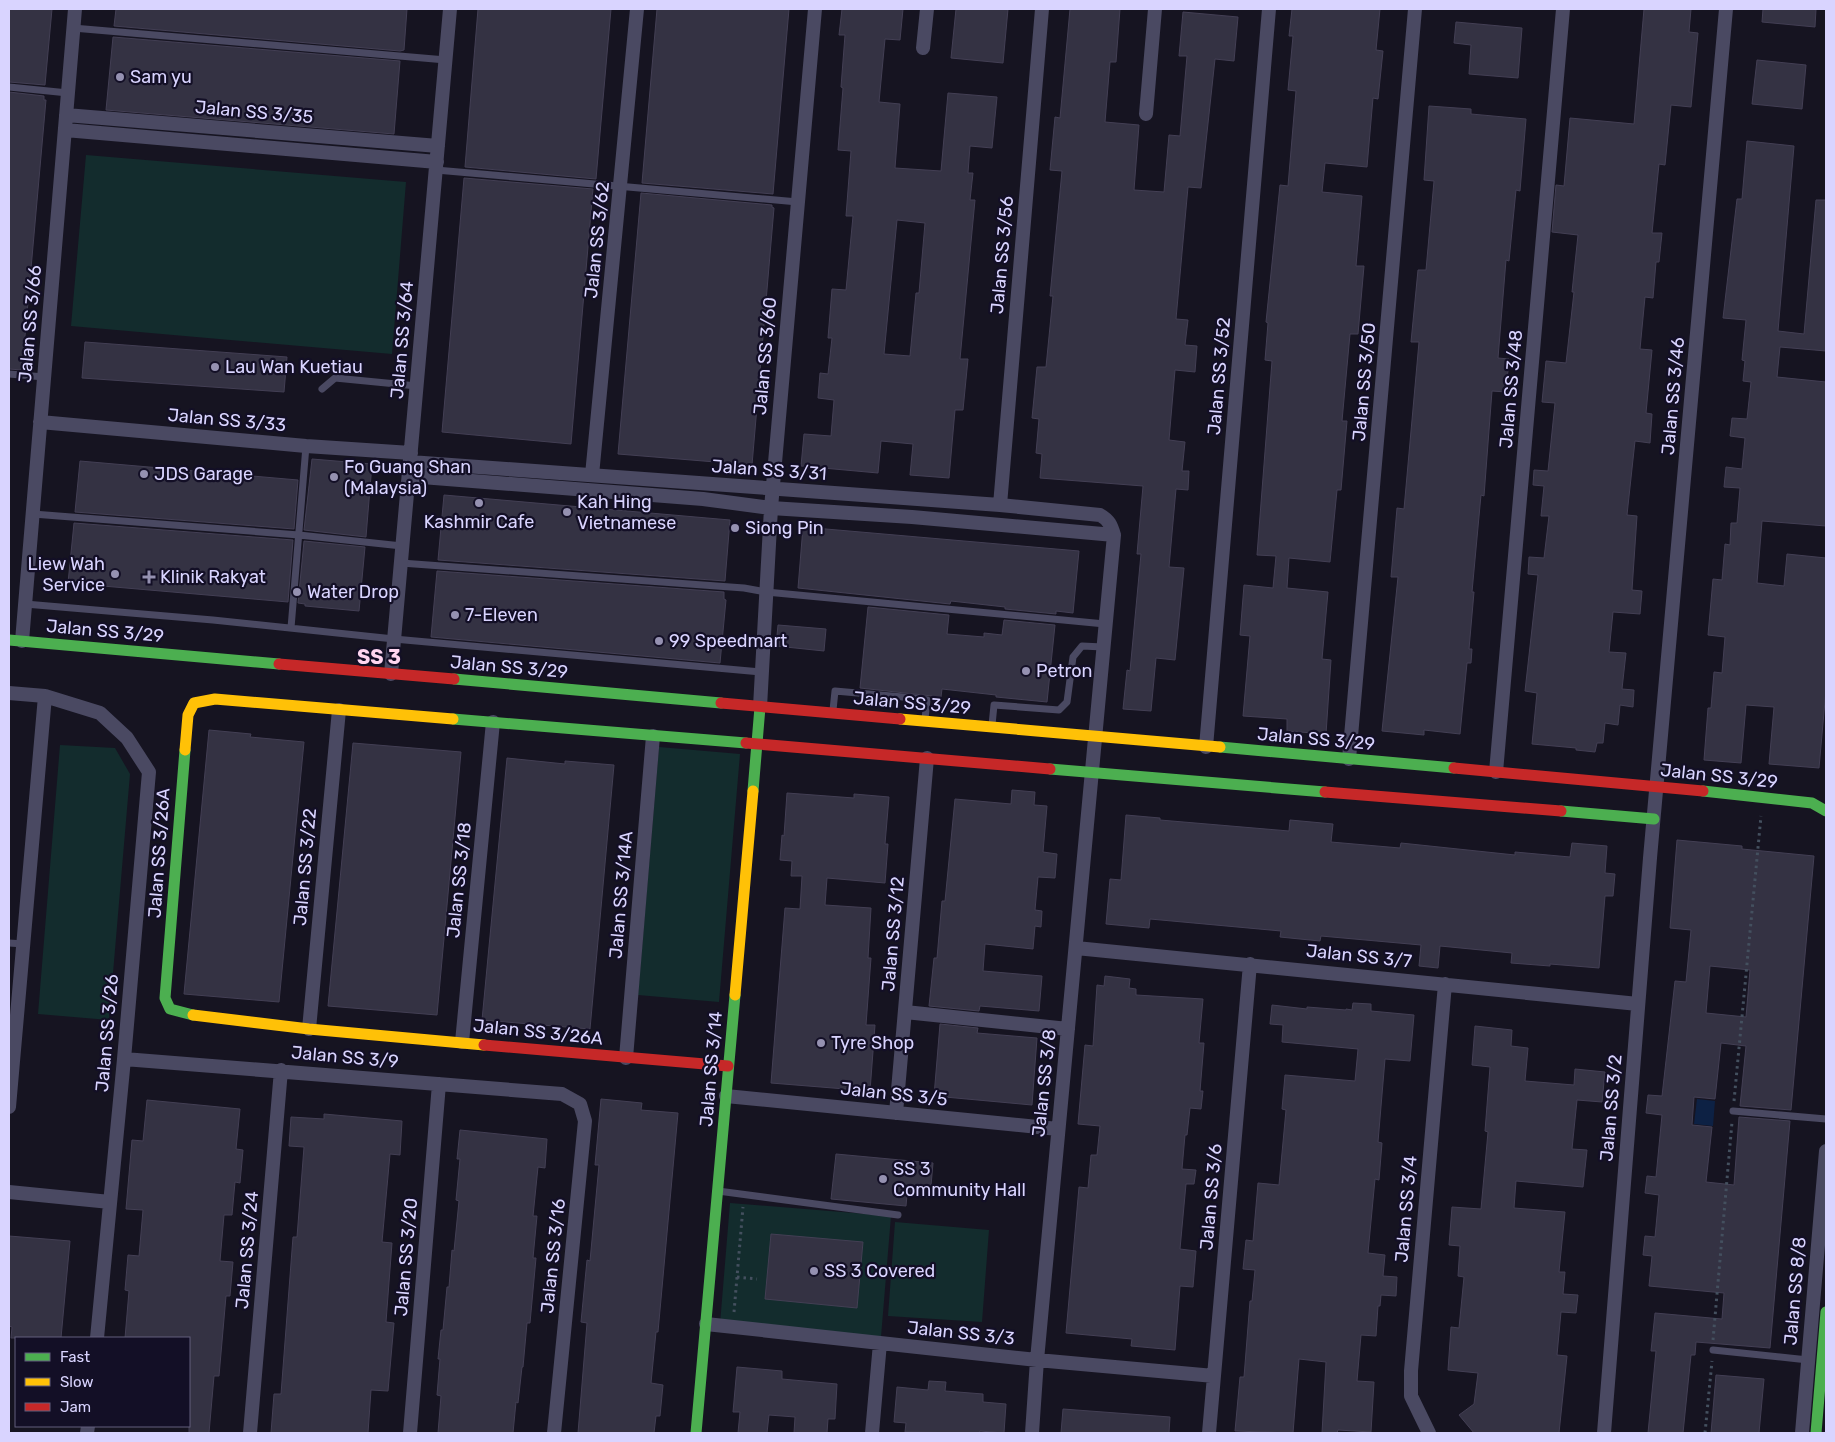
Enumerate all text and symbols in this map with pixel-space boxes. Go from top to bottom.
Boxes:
place label: Sam yu [130,66,192,88]
marker: Sam yu [114,71,126,83]
street label: Jalan SS 3/35 [194,96,314,128]
street label: Jalan SS 3/62 [580,180,614,300]
street label: Jalan SS 3/56 [986,195,1018,315]
street label: Jalan SS 3/66 [14,264,46,384]
street label: Jalan SS 3/64 [386,280,418,400]
street label: Jalan SS 3/60 [749,296,781,416]
street label: Jalan SS 3/52 [1203,316,1235,436]
street label: Jalan SS 3/50 [1348,322,1380,442]
street label: Jalan SS 3/48 [1495,329,1527,449]
street label: Jalan SS 3/46 [1657,336,1689,456]
place label: Lau Wan Kuetiau [225,356,363,378]
marker: Lau Wan Kuetiau [209,361,221,373]
street label: Jalan SS 3/33 [167,404,287,436]
street label: Jalan SS 3/31 [711,455,827,485]
place label: Fo Guang Shan (Malaysia) [344,456,471,499]
place label: JDS Garage [154,463,253,485]
marker: JDS Garage [138,468,150,480]
marker: Fo Guang Shan (Malaysia) [328,471,340,483]
place label: Kah Hing Vietnamese [577,491,676,534]
marker: Kashmir Cafe [473,497,485,509]
marker: Kah Hing Vietnamese [561,506,573,518]
place label: Kashmir Cafe [424,511,534,533]
place label: Siong Pin [745,517,824,539]
marker: Siong Pin [729,522,741,534]
place label: Liew Wah Service [28,553,105,596]
place label: Klinik Rakyat [160,566,266,588]
marker: Liew Wah Service [109,568,121,580]
marker: Klinik Rakyat [142,570,156,584]
place label: Water Drop [307,581,399,603]
marker: Water Drop [291,586,303,598]
place label: 7-Eleven [465,604,538,626]
marker: 7-Eleven [449,609,461,621]
street label: Jalan SS 3/29 [45,615,165,647]
place label: 99 Speedmart [669,630,787,652]
marker: 99 Speedmart [653,635,665,647]
district label: SS 3 [357,645,401,669]
street label: Jalan SS 3/29 [449,651,569,683]
place label: Petron [1036,660,1092,682]
marker: Petron [1020,665,1032,677]
street label: Jalan SS 3/29 [852,687,972,719]
street label: Jalan SS 3/29 [1256,723,1376,755]
street label: Jalan SS 3/29 [1659,759,1779,793]
street label: Jalan SS 3/26A [143,787,175,919]
street label: Jalan SS 3/22 [289,807,321,927]
street label: Jalan SS 3/18 [442,821,476,939]
street label: Jalan SS 3/14A [604,830,638,960]
street label: Jalan SS 3/12 [877,876,909,992]
street label: Jalan SS 3/7 [1305,940,1413,972]
street label: Jalan SS 3/26 [91,973,123,1093]
street label: Jalan SS 3/14 [695,1010,727,1128]
street label: Jalan SS 3/26A [472,1014,604,1050]
street label: Jalan SS 3/8 [1027,1028,1061,1138]
place label: Tyre Shop [831,1032,914,1054]
marker: Tyre Shop [815,1037,827,1049]
street label: Jalan SS 3/9 [290,1041,400,1073]
street label: Jalan SS 3/2 [1595,1054,1627,1162]
street label: Jalan SS 3/5 [839,1077,949,1111]
street label: Jalan SS 3/6 [1195,1143,1227,1251]
street label: Jalan SS 3/4 [1390,1155,1422,1263]
place label: SS 3 Community Hall [893,1158,1026,1201]
marker: SS 3 Community Hall [877,1173,889,1185]
street label: Jalan SS 3/24 [231,1190,263,1310]
street label: Jalan SS 3/20 [390,1197,422,1317]
street label: Jalan SS 3/16 [536,1197,570,1315]
street label: Jalan SS 8/8 [1779,1236,1811,1346]
place label: SS 3 Covered [824,1260,935,1282]
marker: SS 3 Covered [808,1265,820,1277]
street label: Jalan SS 3/3 [906,1316,1016,1350]
legend [15,1337,190,1427]
text: Fast [60,1348,90,1366]
text: Slow [60,1373,93,1391]
text: Jam [60,1398,91,1416]

